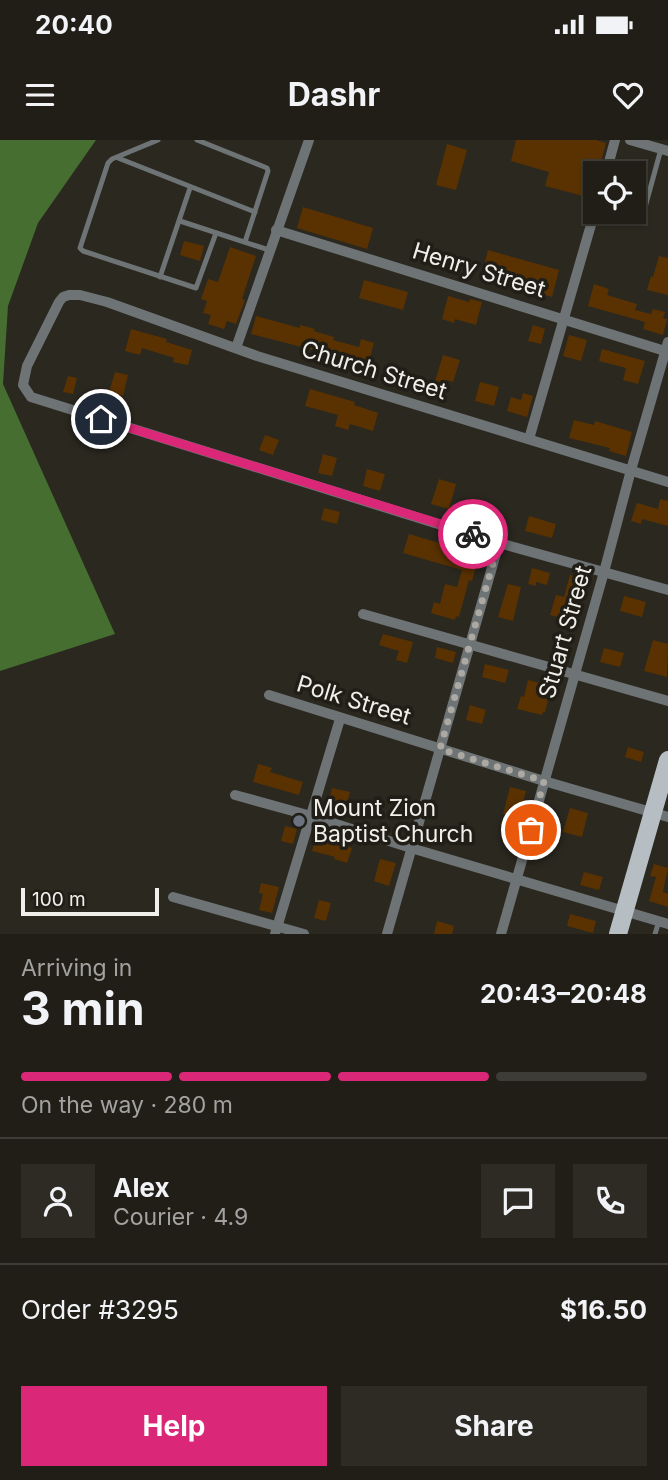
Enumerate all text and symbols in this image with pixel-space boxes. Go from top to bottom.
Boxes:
text: 20:40 [35,9,113,40]
text: Dashr [288,75,380,114]
icon: menu [21,76,59,114]
icon: heart [609,76,647,114]
map controls [583,161,646,224]
button: locate [583,161,646,224]
street label: Henry Street [409,237,549,304]
street label: Church Street [298,335,450,406]
pin [71,389,131,449]
icon: home [82,400,120,438]
courier [438,499,508,569]
icon: bike [454,515,492,553]
street label: Stuart Street [533,562,597,702]
street label: Polk Street [294,669,415,731]
place label: Mount Zion Baptist Church [313,794,473,848]
pin [501,800,561,860]
icon: bag [512,811,550,849]
marker: Mount Zion Baptist Church [291,813,307,829]
scale bar [21,885,159,917]
text: 100 m [32,888,86,911]
text: Arriving in [21,954,132,982]
text: 20:43–20:48 [480,978,647,1009]
text: 3 min [21,980,145,1036]
text: On the way · 280 m [21,1091,233,1119]
button: person [21,1164,95,1238]
button: chat [481,1164,555,1238]
button: phone [573,1164,647,1238]
text: Alex [113,1172,170,1203]
text: Courier · 4.9 [113,1203,248,1231]
text: Order #3295 [21,1294,179,1325]
text: $16.50 [560,1294,647,1325]
button: Help [21,1386,327,1466]
button: Share [341,1386,647,1466]

